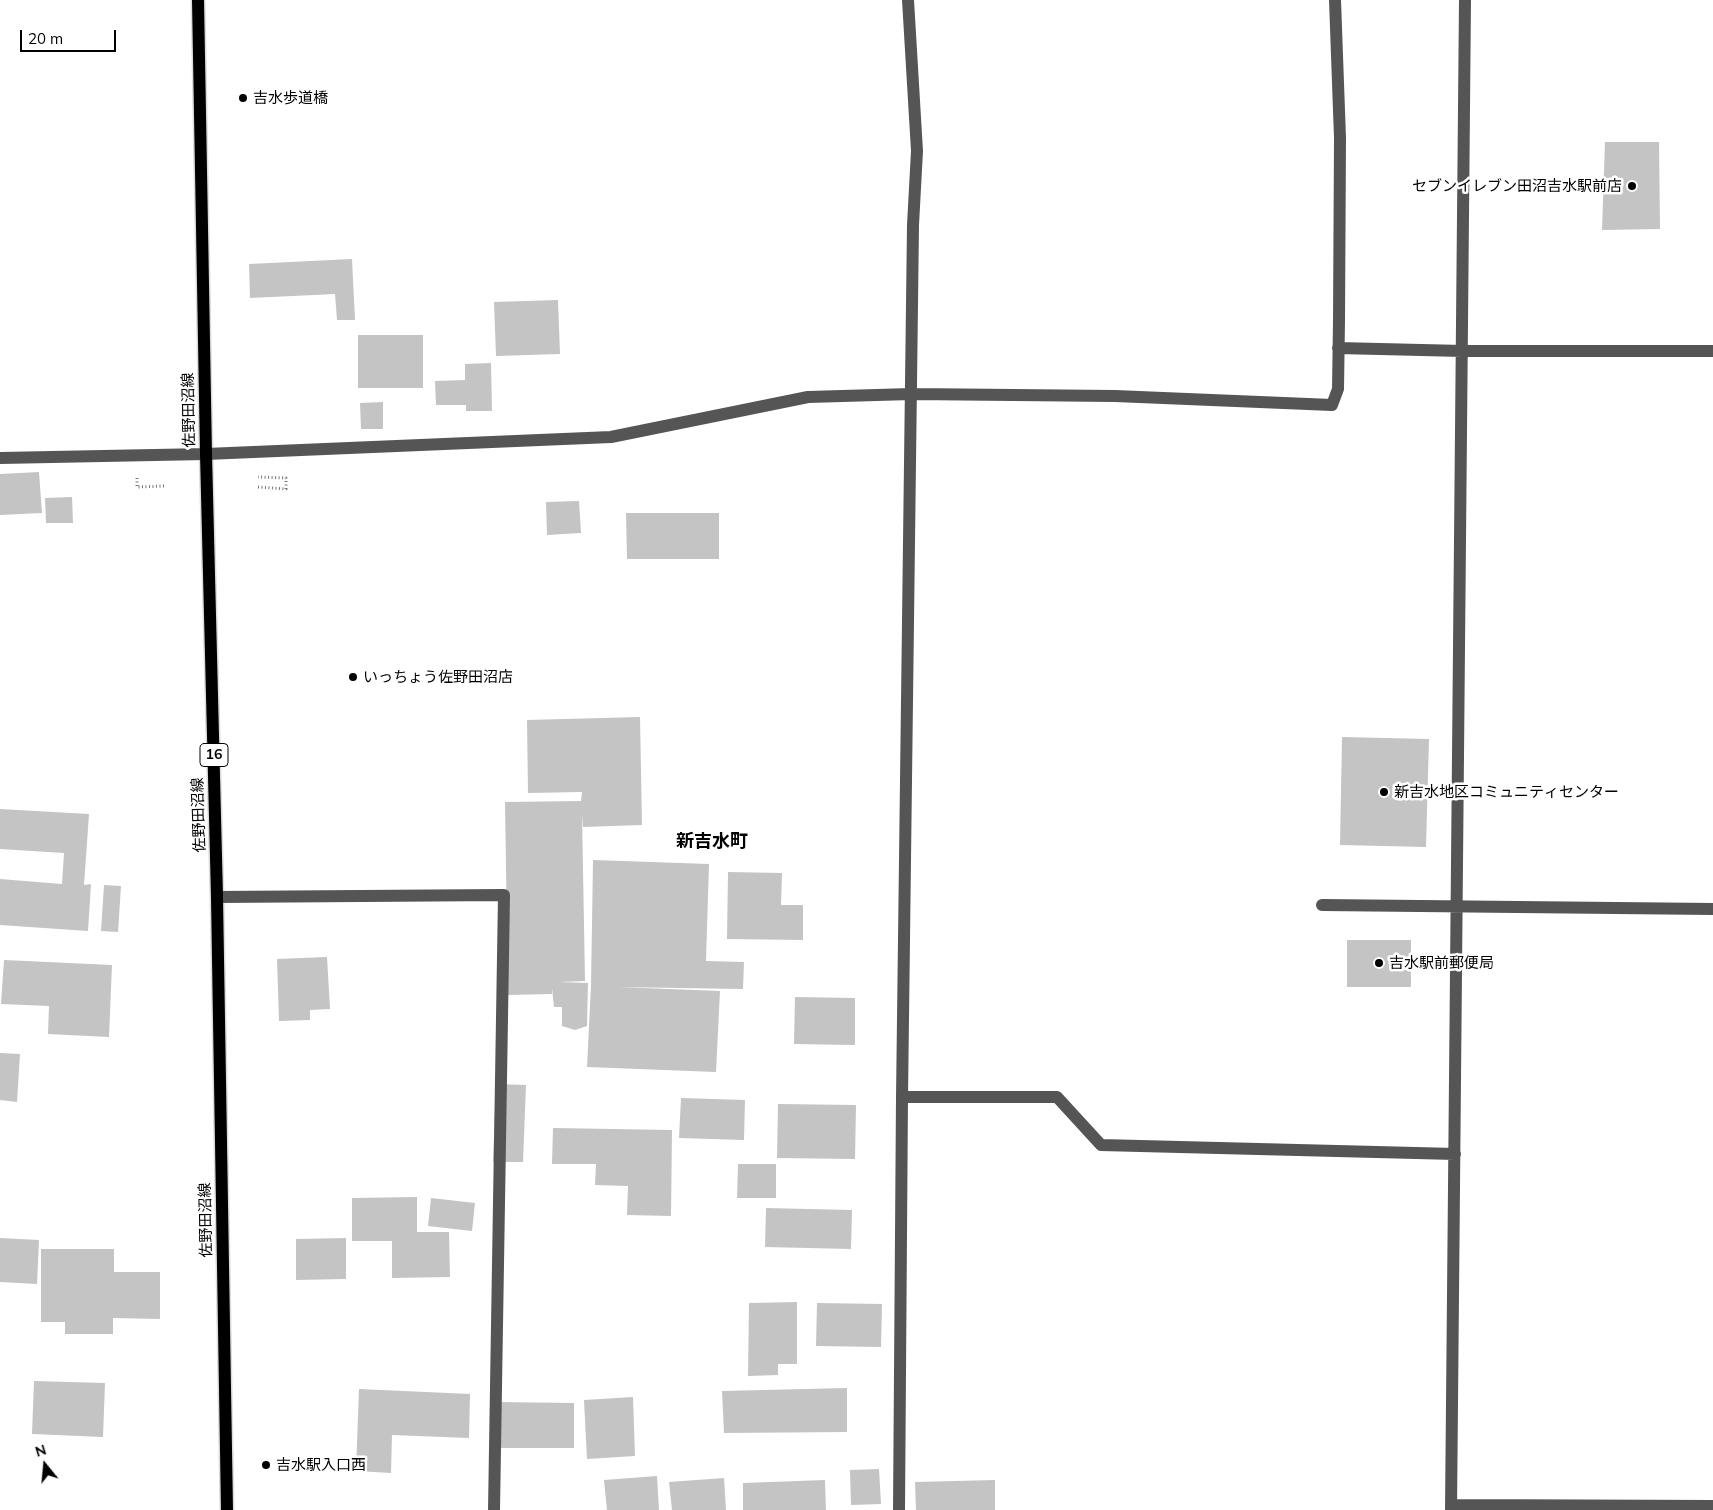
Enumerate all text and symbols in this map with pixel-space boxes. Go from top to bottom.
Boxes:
scale bar [22,20,119,52]
text: 20 m [28,29,63,48]
place label: 吉水歩道橋 [253,89,328,107]
marker: 吉水歩道橋 [237,92,249,104]
place label: セブンイレブン田沼吉水駅前店 [1412,177,1622,195]
marker: セブンイレブン田沼吉水駅前店 [1626,180,1638,192]
street label: 佐野田沼線 [179,372,199,448]
place label: いっちょう佐野田沼店 [363,668,513,686]
marker: いっちょう佐野田沼店 [347,671,359,683]
road number: 16 [200,744,228,766]
street label: 佐野田沼線 [189,777,209,853]
place label: 新吉水地区コミュニティセンター [1394,783,1619,801]
marker: 新吉水地区コミュニティセンター [1378,786,1390,798]
district label: 新吉水町 [676,831,748,853]
place label: 吉水駅前郵便局 [1389,954,1494,972]
marker: 吉水駅前郵便局 [1373,957,1385,969]
street label: 佐野田沼線 [196,1182,216,1258]
north arrow [20,1440,70,1490]
text: N [33,1441,48,1461]
place label: 吉水駅入口西 [276,1456,366,1474]
marker: 吉水駅入口西 [260,1459,272,1471]

